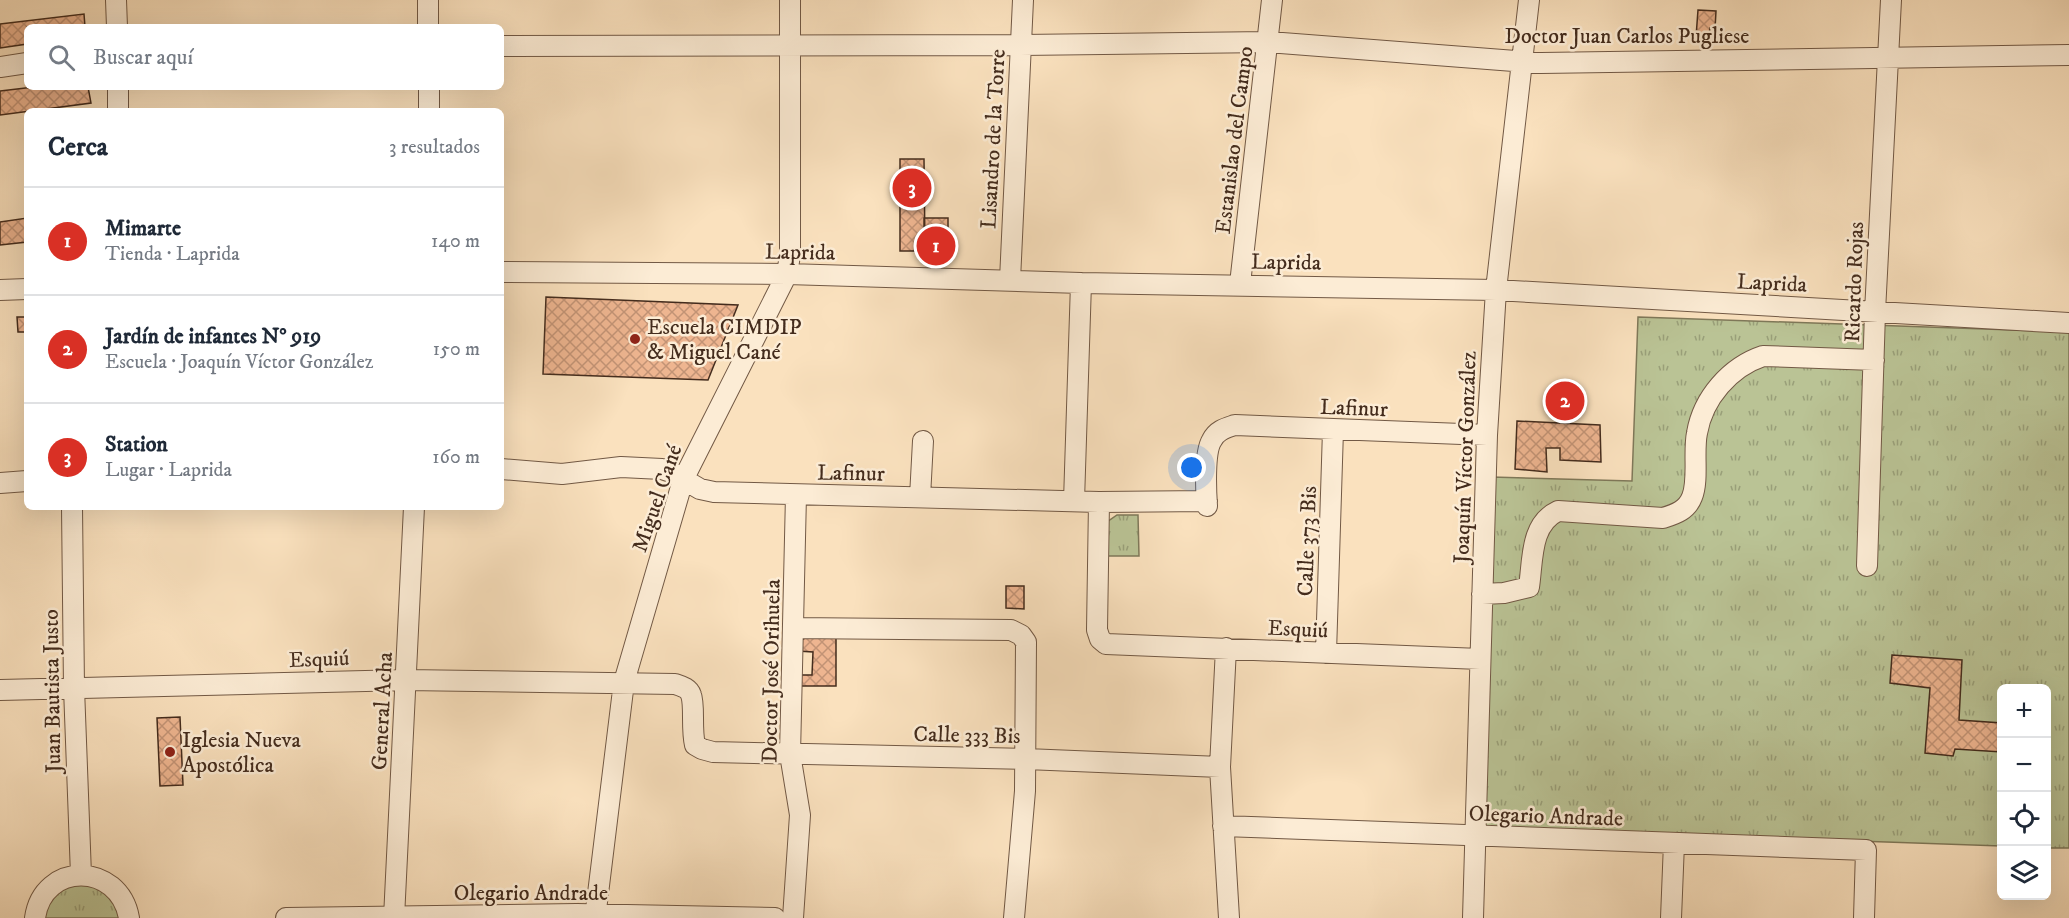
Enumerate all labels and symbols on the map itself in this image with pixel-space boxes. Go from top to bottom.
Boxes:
street label: Doctor Juan Carlos Pugliese [1505,23,1749,50]
street label: Estanislao del Campo [1210,45,1259,236]
street label: Lisandro de la Torre [975,48,1012,230]
pin: 3 [892,166,932,210]
street label: Ricardo Rojas [1839,221,1870,343]
pin: 1 [916,224,956,268]
street label: Laprida [765,238,836,267]
street label: Laprida [1251,248,1322,277]
street label: Laprida [1736,268,1808,299]
place label: Escuela CIMDIP & Miguel Cané [647,314,802,366]
marker: Escuela CIMDIP & Miguel Cané [628,332,642,346]
street label: Joaquín Víctor González [1448,350,1483,566]
pin: 2 [1546,378,1584,424]
street label: Lafinur [1320,394,1389,423]
street label: Miguel Cané [626,441,688,556]
your location [1177,453,1206,482]
street label: Lafinur [817,459,886,488]
street label: Calle 373 Bis [1292,485,1323,597]
street label: Doctor José Orihuela [756,578,787,763]
street label: Juan Bautista Justo [38,609,67,775]
street label: Esquiú [1267,614,1329,645]
street label: Esquiú [288,645,350,674]
street label: General Acha [366,651,399,771]
street label: Calle 333 Bis [913,721,1021,750]
place label: Iglesia Nueva Apostólica [182,727,302,779]
marker: Iglesia Nueva Apostólica [163,745,177,759]
street label: Olegario Andrade [1468,800,1624,833]
street label: Olegario Andrade [454,880,608,907]

